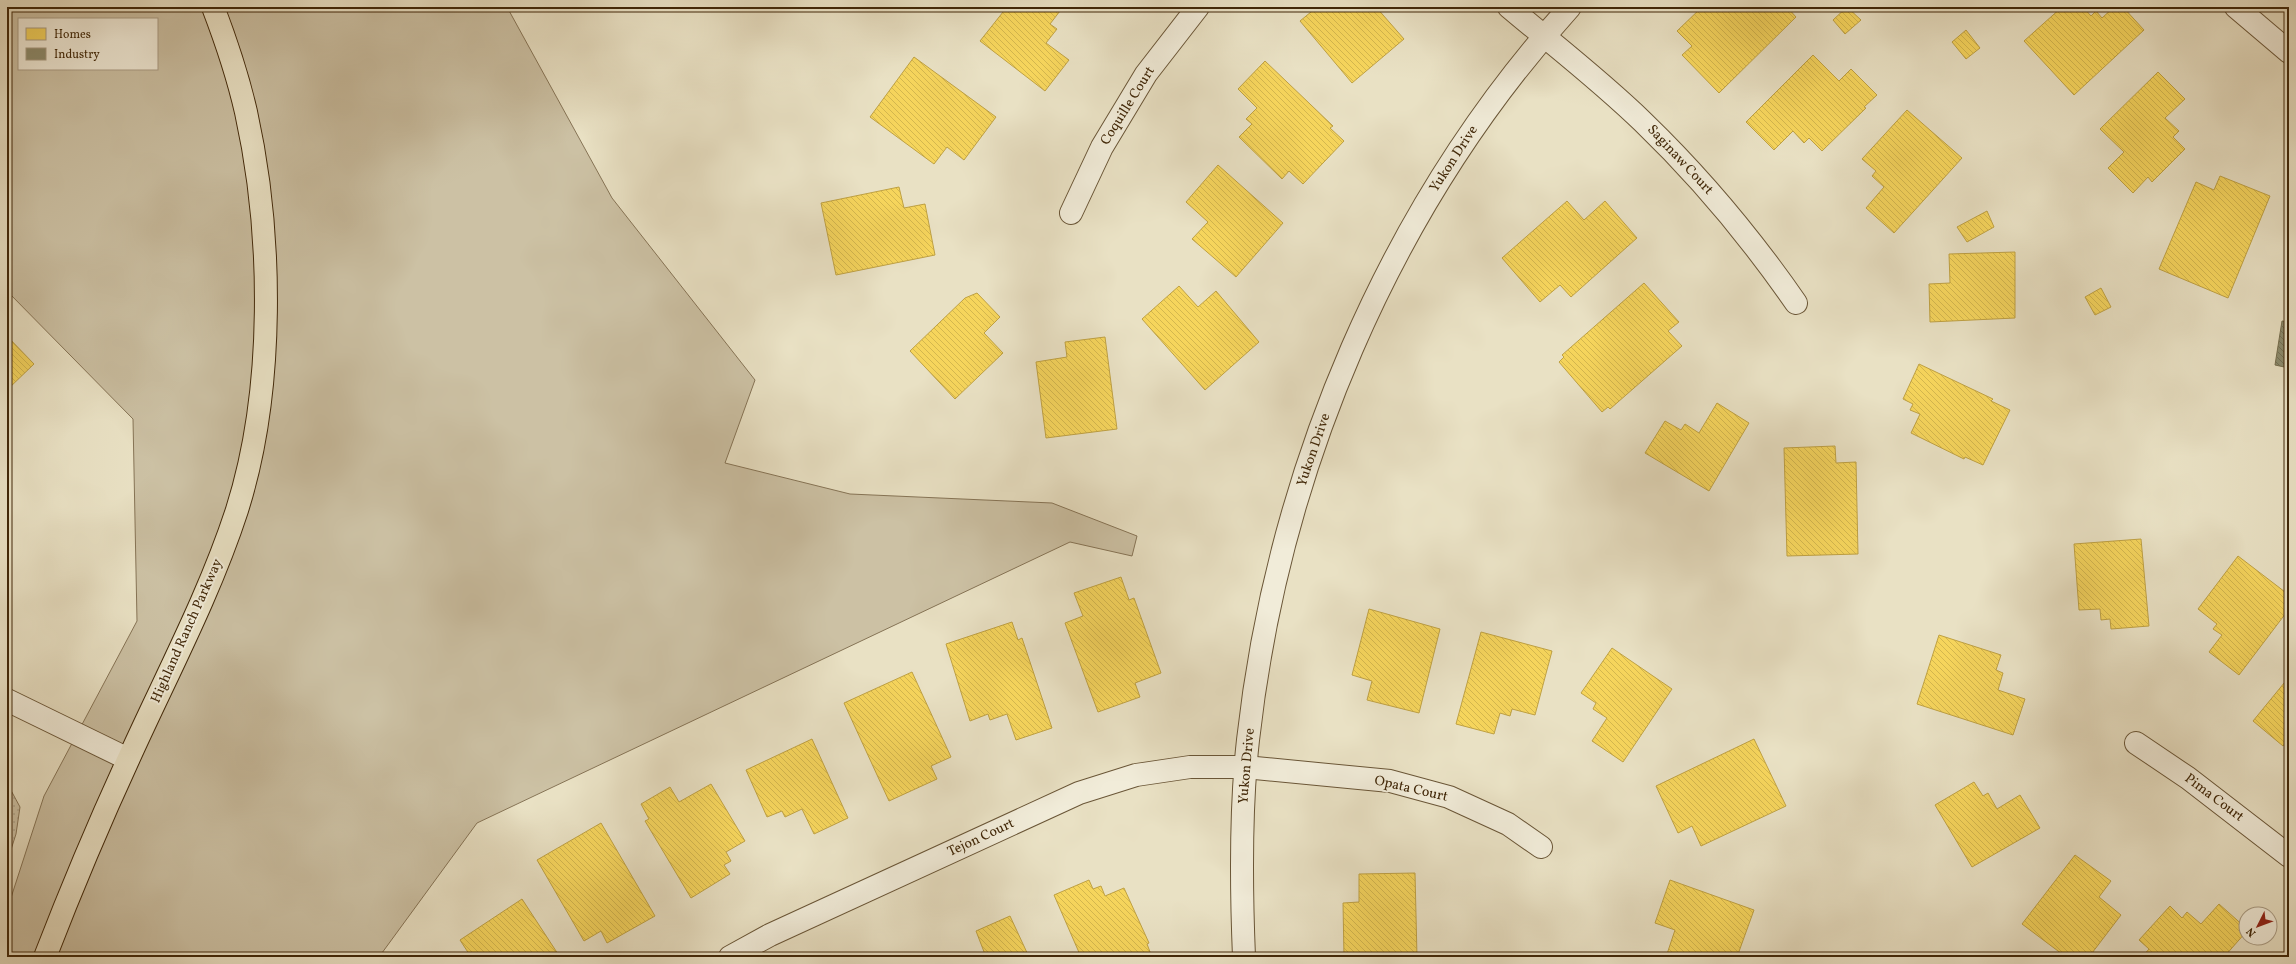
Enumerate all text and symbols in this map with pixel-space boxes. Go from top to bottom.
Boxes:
legend [18,18,158,70]
text: Homes [54,27,91,43]
text: Industry [54,47,100,63]
street label: Coquille Court [1096,63,1160,149]
street label: Saginaw Court [1643,121,1718,199]
street label: Yukon Drive [1425,122,1483,196]
street label: Yukon Drive [1293,411,1336,489]
street label: Highland Ranch Parkway [147,556,228,706]
street label: Yukon Drive [1234,727,1260,805]
street label: Pima Court [2180,769,2248,827]
street label: Opata Court [1372,771,1450,807]
street label: Tejon Court [944,814,1018,862]
north arrow [2238,906,2278,946]
text: N [2243,924,2260,940]

